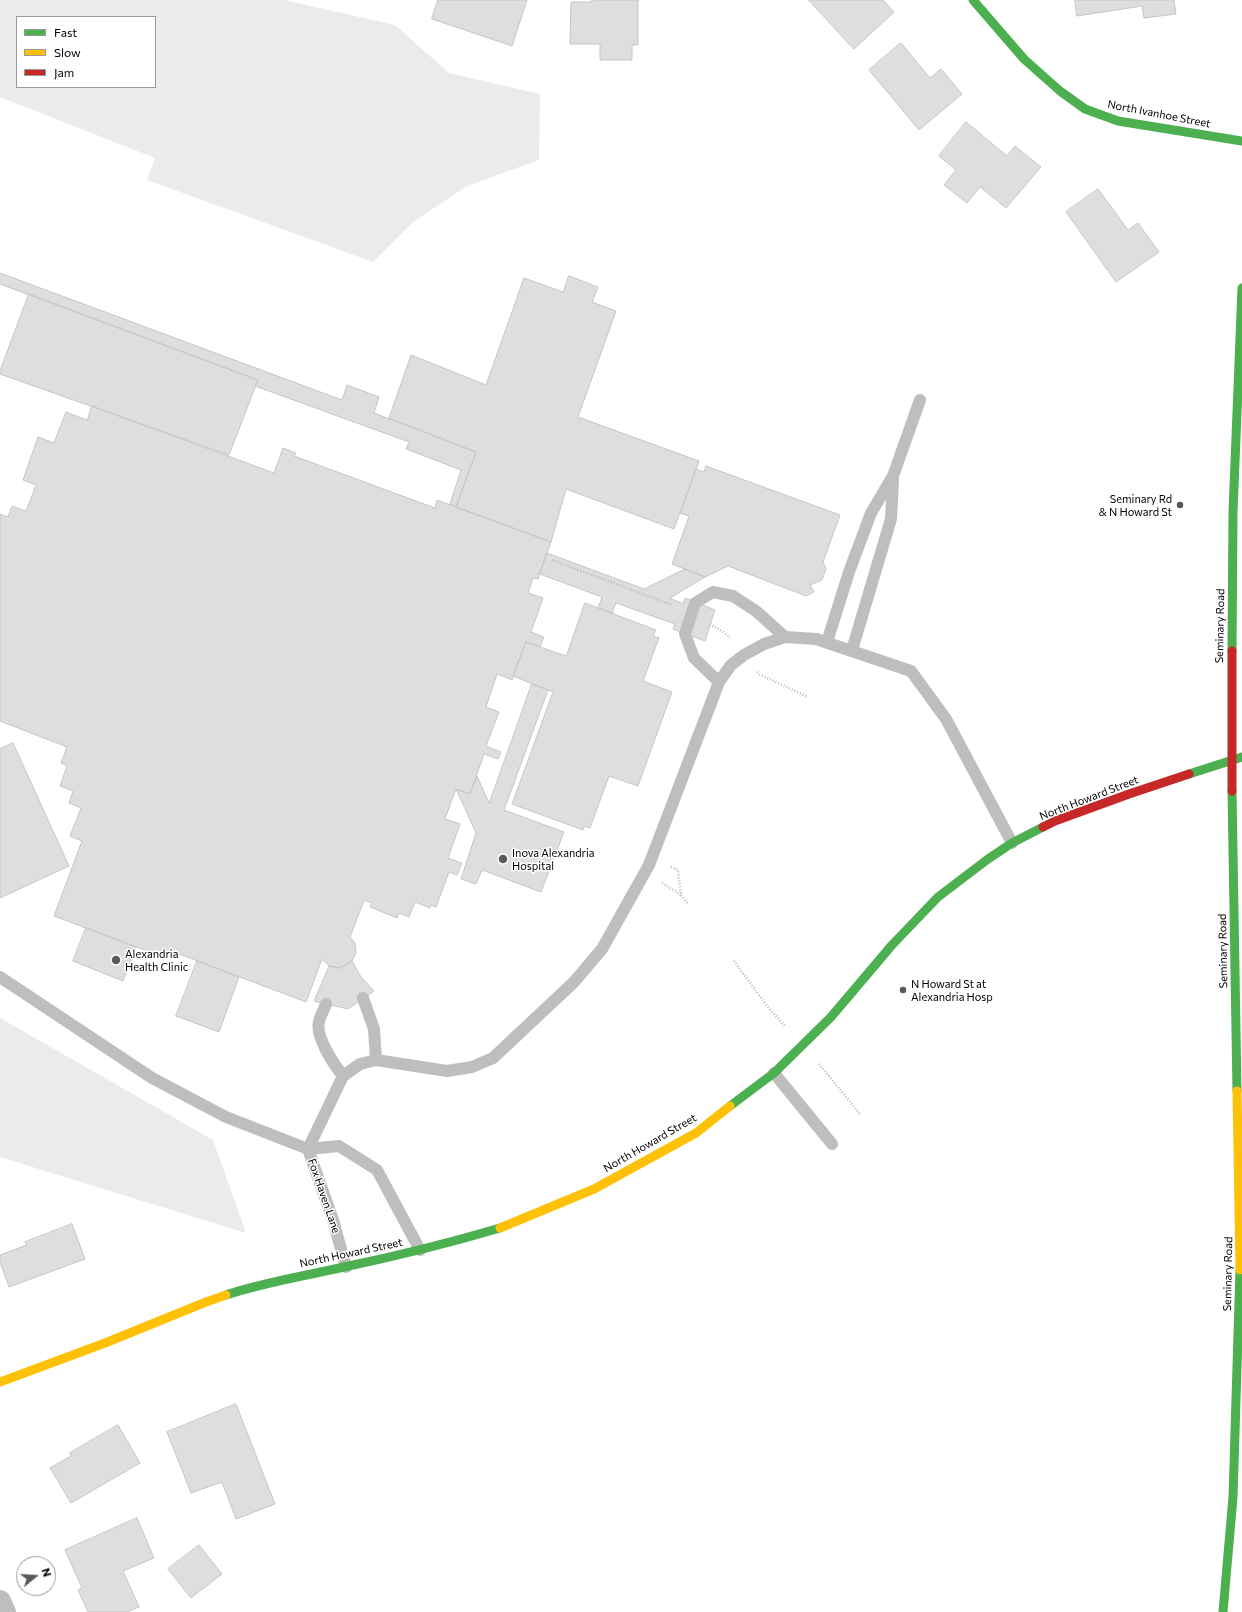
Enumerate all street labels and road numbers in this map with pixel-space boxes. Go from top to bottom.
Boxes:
street label: North Ivanhoe Street [1106,98,1212,130]
street label: Seminary Road [1213,589,1227,663]
street label: North Howard Street [1038,773,1140,823]
street label: Seminary Road [1216,914,1230,988]
street label: North Howard Street [601,1111,699,1175]
street label: Fox Haven Lane [305,1157,343,1235]
street label: North Howard Street [298,1236,404,1270]
street label: Seminary Road [1221,1237,1235,1311]

